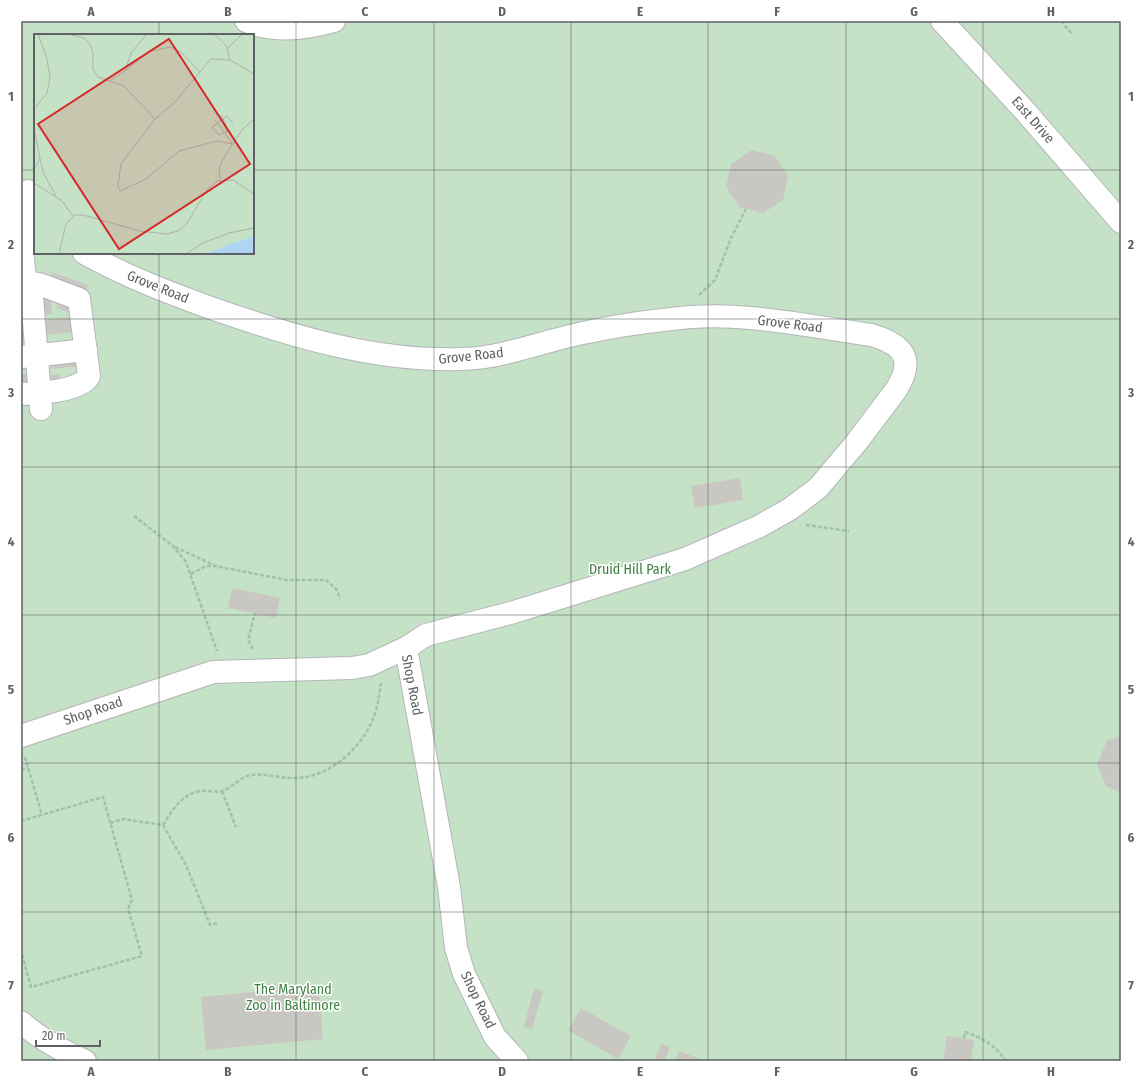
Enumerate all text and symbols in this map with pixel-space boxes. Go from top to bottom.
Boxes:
text: A [86,4,95,19]
text: B [224,4,232,19]
text: C [362,4,369,19]
text: D [498,4,506,19]
text: E [637,4,643,19]
text: F [774,4,780,19]
text: G [910,4,918,19]
text: H [1047,4,1055,19]
inset map [34,34,254,254]
text: 1 [8,89,14,104]
text: 1 [1128,89,1134,104]
street label: East Drive [1008,93,1058,147]
text: 2 [7,237,14,252]
text: 2 [1127,237,1134,252]
street label: Grove Road [125,267,191,307]
street label: Grove Road [757,312,823,336]
street label: Grove Road [438,344,504,368]
text: 3 [7,385,14,400]
text: 3 [1127,385,1134,400]
text: 4 [8,534,15,549]
text: 4 [1128,534,1135,549]
park label: Druid Hill Park [589,561,672,578]
street label: Shop Road [398,653,426,717]
text: 5 [8,682,14,697]
text: 5 [1128,682,1134,697]
street label: Shop Road [61,693,125,729]
text: 6 [8,830,15,845]
text: 6 [1128,830,1135,845]
street label: Shop Road [457,969,499,1031]
text: 7 [8,978,14,993]
text: 7 [1128,978,1134,993]
park label: The Maryland Zoo in Baltimore [246,981,340,1014]
scale bar [36,1022,100,1048]
text: 20 m [42,1029,66,1043]
text: A [86,1064,95,1079]
text: B [224,1064,232,1079]
text: C [362,1064,369,1079]
text: D [498,1064,506,1079]
text: E [637,1064,643,1079]
text: F [774,1064,780,1079]
text: G [910,1064,918,1079]
text: H [1047,1064,1055,1079]

